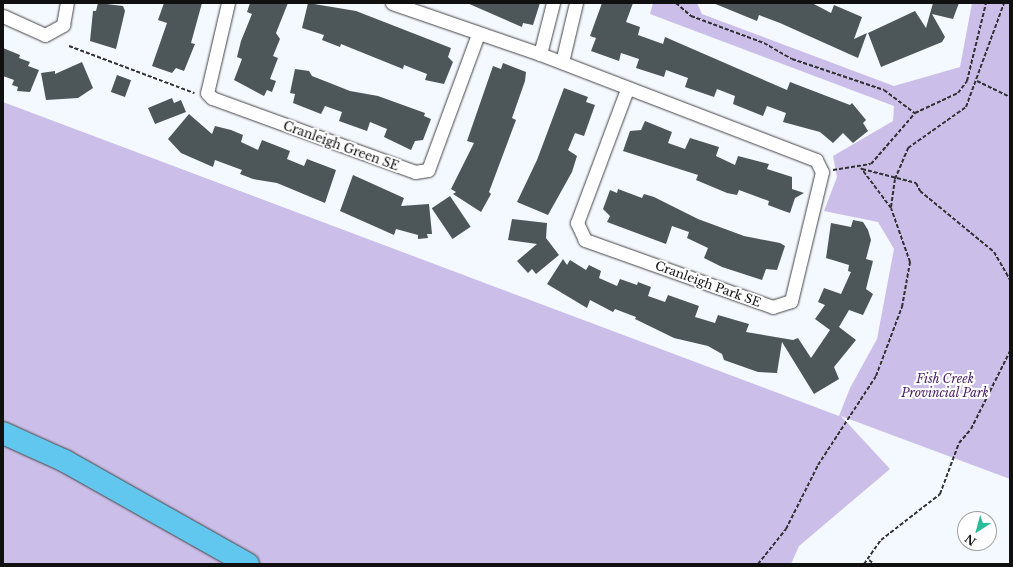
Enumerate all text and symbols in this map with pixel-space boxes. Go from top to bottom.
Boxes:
street label: Cranleigh Green SE [281,118,401,174]
street label: Cranleigh Park SE [653,258,763,310]
park label: Fish Creek Provincial Park [901,372,989,400]
north arrow [957,511,997,551]
text: N [962,531,979,549]

